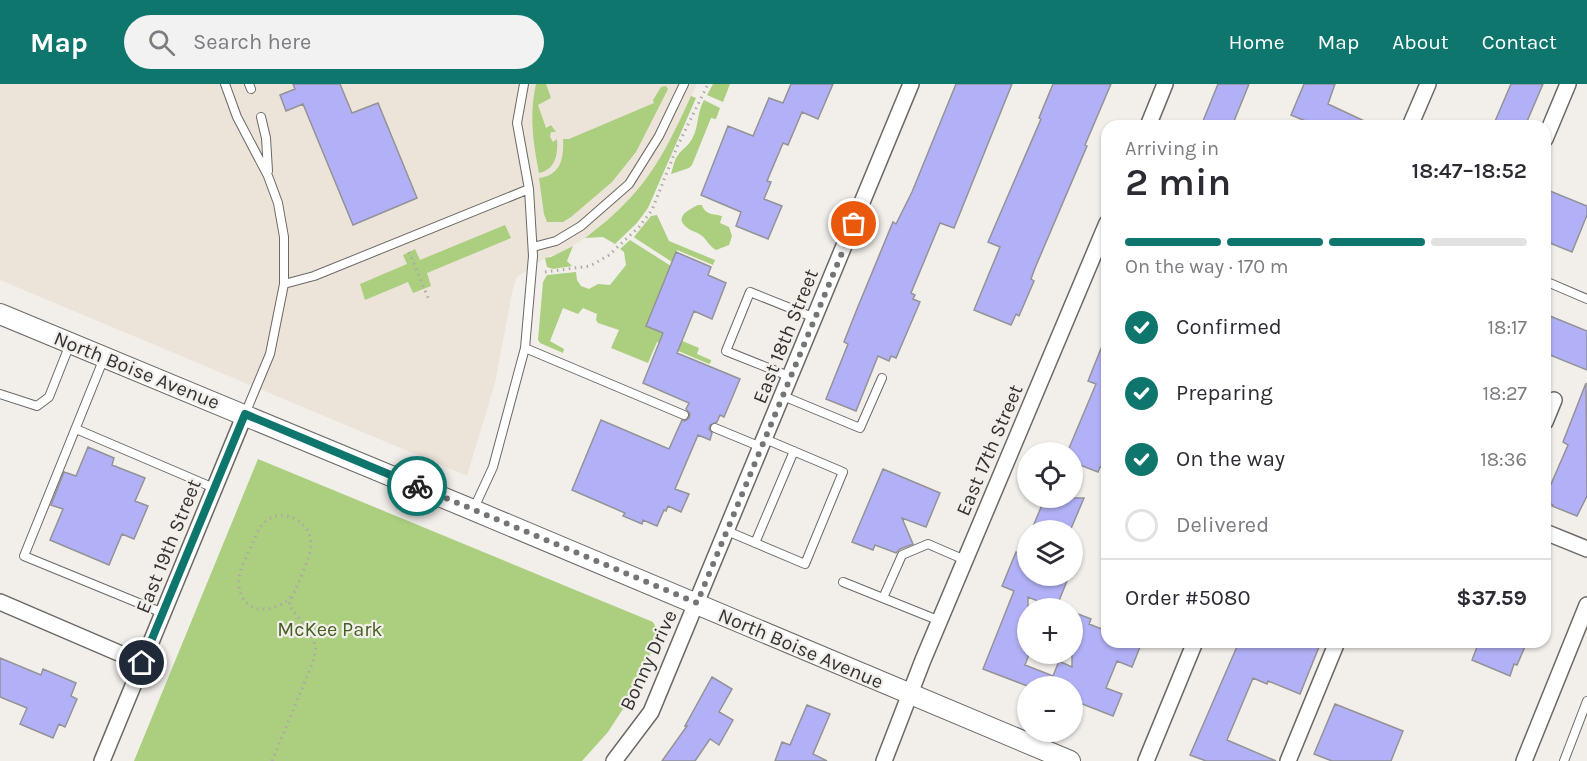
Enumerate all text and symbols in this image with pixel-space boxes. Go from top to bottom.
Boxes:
search box [124,15,544,69]
text: Map [30,26,88,59]
icon: search [145,26,178,59]
text: Search here [193,29,311,55]
text: Home [1229,30,1285,54]
text: Map [1318,30,1359,54]
text: About [1392,30,1449,54]
text: Contact [1482,30,1557,54]
text: Arriving in [1125,137,1219,160]
text: 18:47–18:52 [1411,158,1527,184]
text: 2 min [1125,159,1231,205]
pin [828,198,879,249]
icon: bag [837,207,870,240]
text: On the way · 170 m [1125,255,1289,278]
street label: East 18th Street [748,265,823,407]
icon: check [1125,311,1158,344]
text: Confirmed [1176,314,1282,340]
text: 18:17 [1487,316,1527,339]
street label: North Boise Avenue [51,327,223,414]
icon: check [1125,377,1158,410]
text: Preparing [1176,380,1273,406]
street label: East 17th Street [951,381,1028,519]
text: 18:27 [1483,382,1527,405]
map controls [1017,442,1083,742]
button: locate [1017,442,1083,508]
icon: check [1125,443,1158,476]
text: On the way [1176,446,1285,472]
text: 18:36 [1480,448,1527,471]
courier [387,456,447,516]
icon: bike [401,470,434,503]
street label: East 19th Street [131,475,206,617]
text: Delivered [1176,512,1269,538]
button: layers [1017,520,1083,586]
text: Order #5080 [1125,585,1250,611]
text: $37.59 [1456,585,1527,611]
button: + [1017,598,1083,664]
street label: North Boise Avenue [715,603,887,694]
street label: Bonny Drive [615,606,682,714]
park label: McKee Park [277,618,383,641]
pin [116,637,167,688]
icon: home [125,646,158,679]
button: − [1017,676,1083,742]

